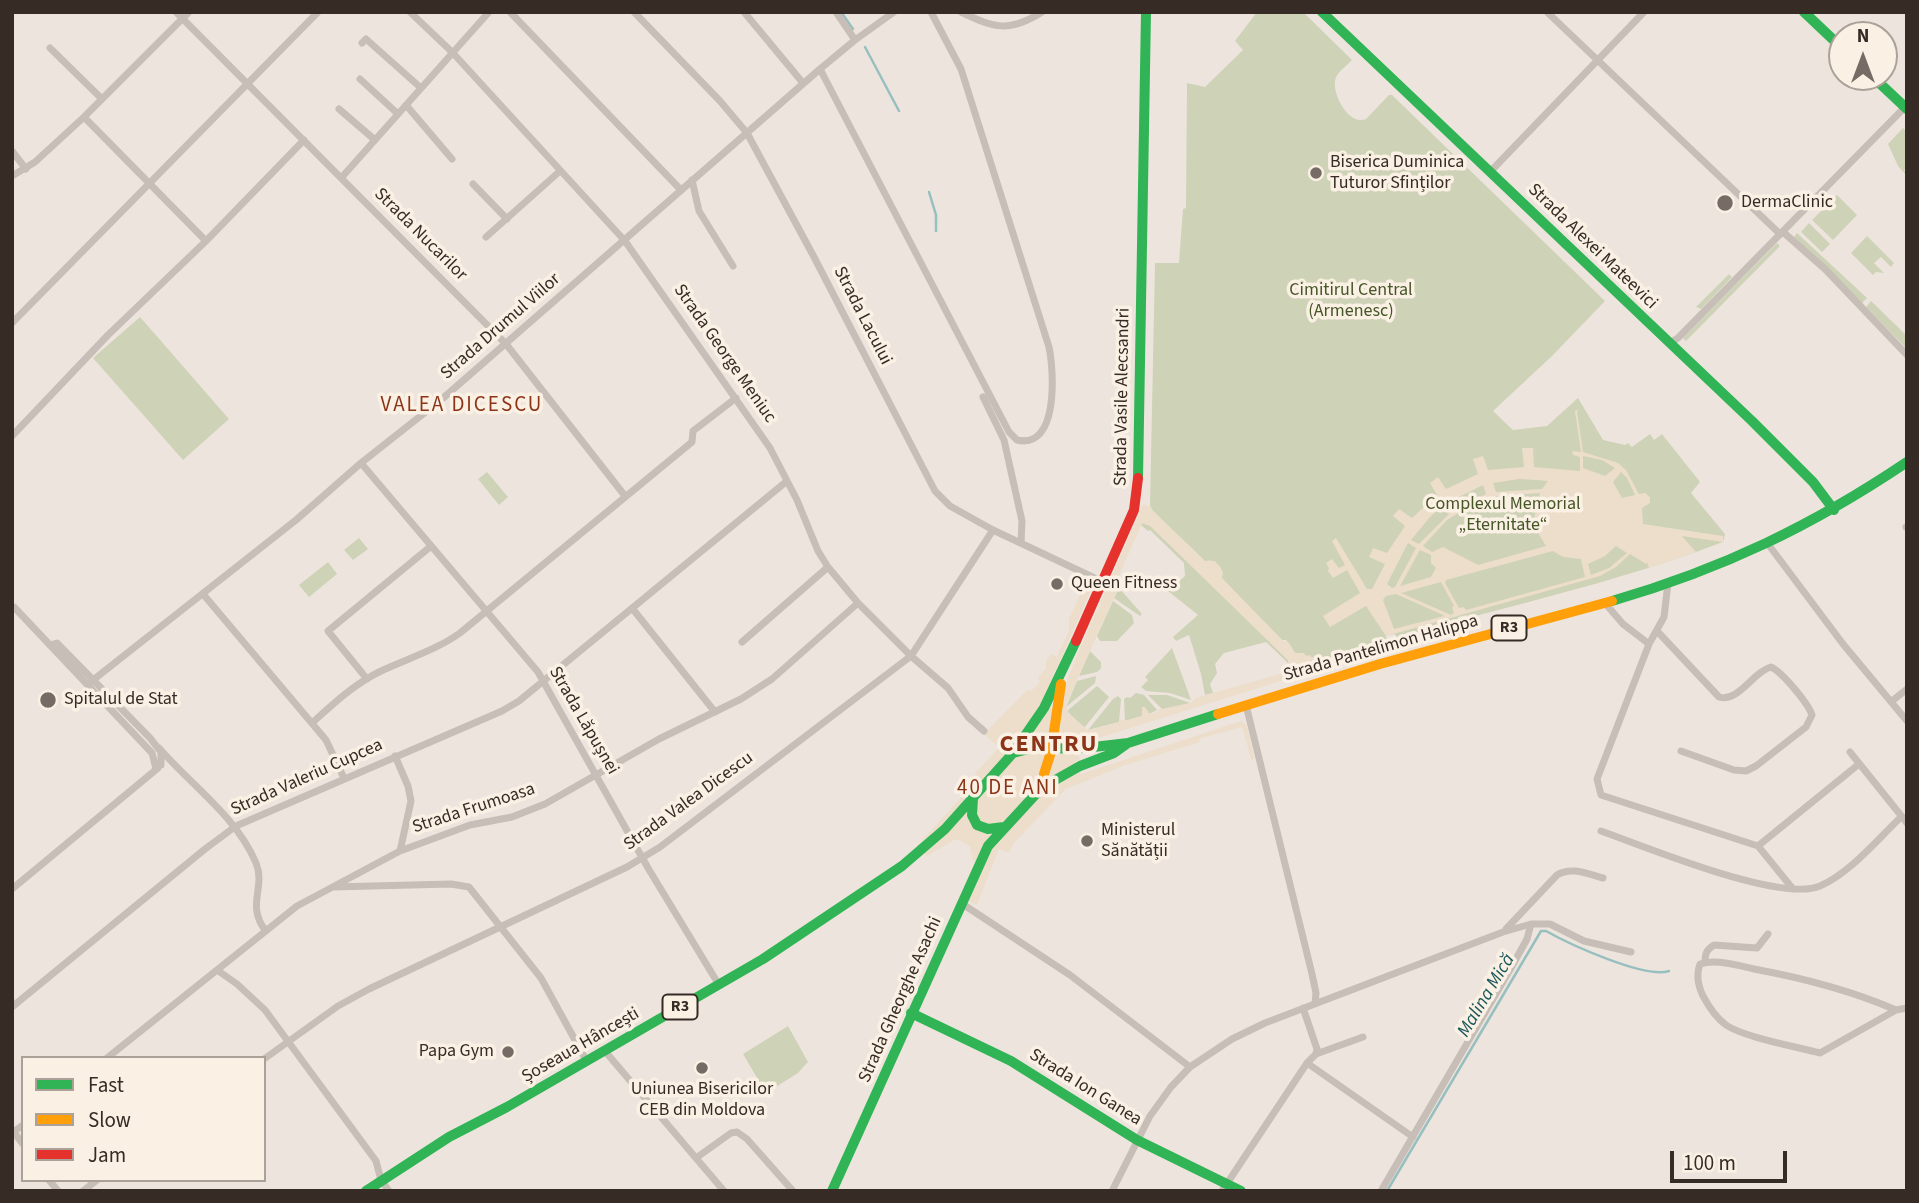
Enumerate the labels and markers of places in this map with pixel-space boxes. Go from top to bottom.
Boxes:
place label: Biserica Duminica Tuturor Sfinților [1330,152,1464,194]
marker: Biserica Duminica Tuturor Sfinților [1308,165,1324,181]
place label: DermaClinic [1741,192,1833,214]
marker: DermaClinic [1715,193,1735,213]
place label: Queen Fitness [1071,573,1177,595]
marker: Queen Fitness [1049,576,1065,592]
place label: Spitalul de Stat [64,689,178,711]
marker: Spitalul de Stat [38,690,58,710]
place label: Ministerul Sănătății [1101,820,1175,862]
marker: Ministerul Sănătății [1079,833,1095,849]
place label: Papa Gym [419,1041,494,1063]
marker: Papa Gym [500,1044,516,1060]
marker: Uniunea Bisericilor CEB din Moldova [694,1060,710,1076]
place label: Uniunea Bisericilor CEB din Moldova [631,1079,773,1122]

